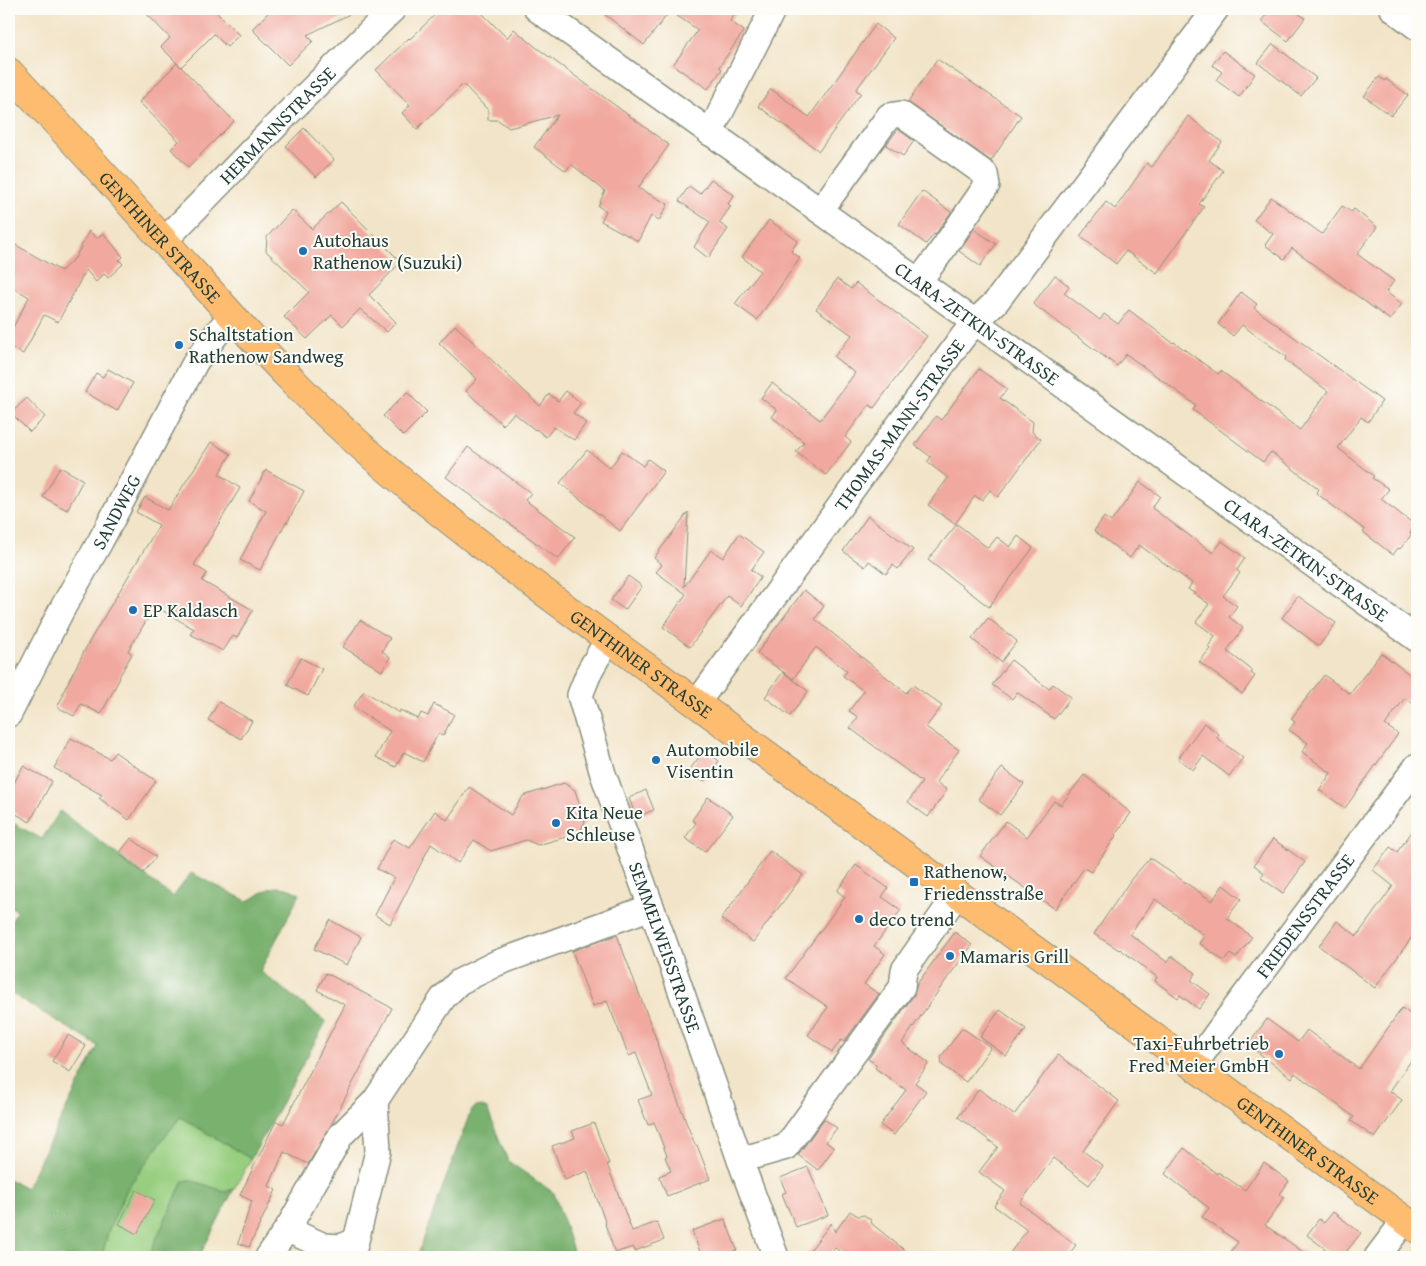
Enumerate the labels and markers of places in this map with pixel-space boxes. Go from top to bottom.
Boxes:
place label: Autohaus Rathenow (Suzuki) [313,226,462,276]
marker: Autohaus Rathenow (Suzuki) [297,245,309,257]
place label: Schaltstation Rathenow Sandweg [189,320,344,370]
marker: Schaltstation Rathenow Sandweg [173,339,185,351]
place label: EP Kaldasch [143,596,238,624]
marker: EP Kaldasch [127,604,139,616]
place label: Automobile Visentin [666,735,759,785]
marker: Automobile Visentin [650,754,662,766]
place label: Kita Neue Schleuse [566,798,643,848]
marker: Kita Neue Schleuse [550,817,562,829]
place label: Rathenow, Friedensstraße [924,857,1044,907]
marker: Rathenow, Friedensstraße [908,876,920,888]
place label: deco trend [869,905,955,933]
marker: deco trend [853,913,865,925]
place label: Mamaris Grill [960,942,1069,970]
marker: Mamaris Grill [944,950,956,962]
place label: Taxi-Fuhrbetrieb Fred Meier GmbH [1129,1029,1269,1079]
marker: Taxi-Fuhrbetrieb Fred Meier GmbH [1273,1048,1285,1060]

